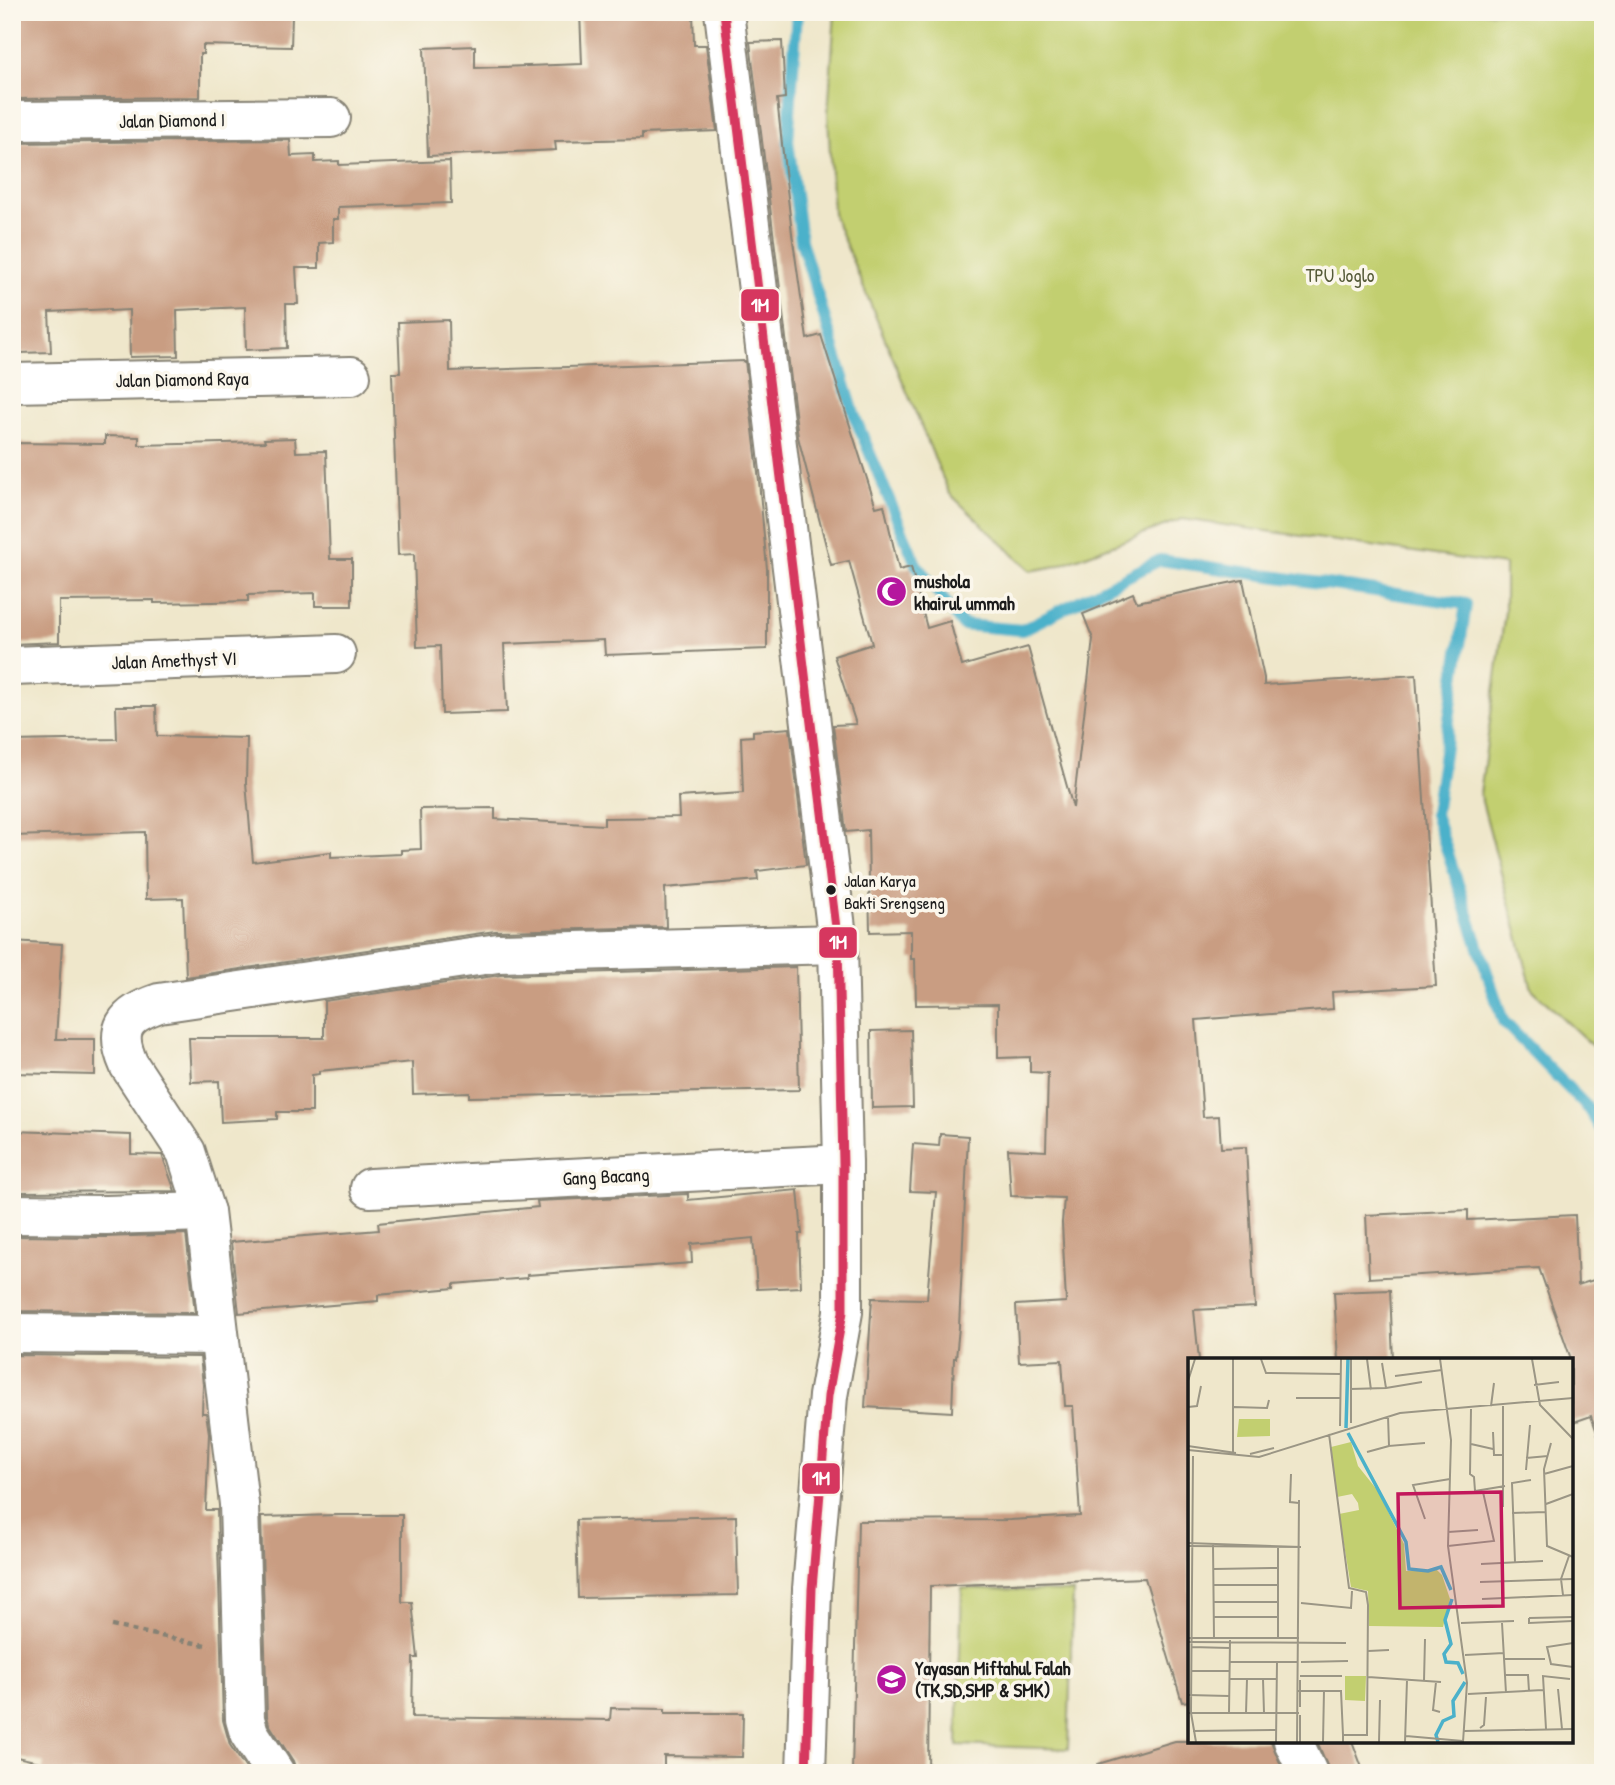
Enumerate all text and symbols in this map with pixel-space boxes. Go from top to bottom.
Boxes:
street label: Jalan Diamond I [119,106,225,134]
park label: TPU Joglo [1306,262,1375,288]
line badge: 1M [740,288,780,322]
text: 1M [751,292,769,318]
street label: Jalan Diamond Raya [115,365,249,393]
place label: mushola khairul ummah [914,568,1015,616]
mosque icon: mushola khairul ummah [874,575,908,609]
street label: Jalan Amethyst VI [111,645,237,675]
place label: Jalan Karya Bakti Srengseng [844,869,945,914]
marker: Jalan Karya Bakti Srengseng [824,883,838,897]
line badge: 1M [818,926,858,959]
text: 1M [829,929,847,955]
street label: Gang Bacang [562,1161,650,1191]
inset map [1188,1358,1573,1743]
line badge: 1M [801,1462,841,1495]
text: 1M [812,1465,830,1491]
place label: Yayasan Miftahul Falah (TK,SD,SMP & SMK) [915,1655,1070,1703]
school or university icon: Yayasan Miftahul Falah (TK,SD,SMP & SMK) [875,1662,909,1696]

